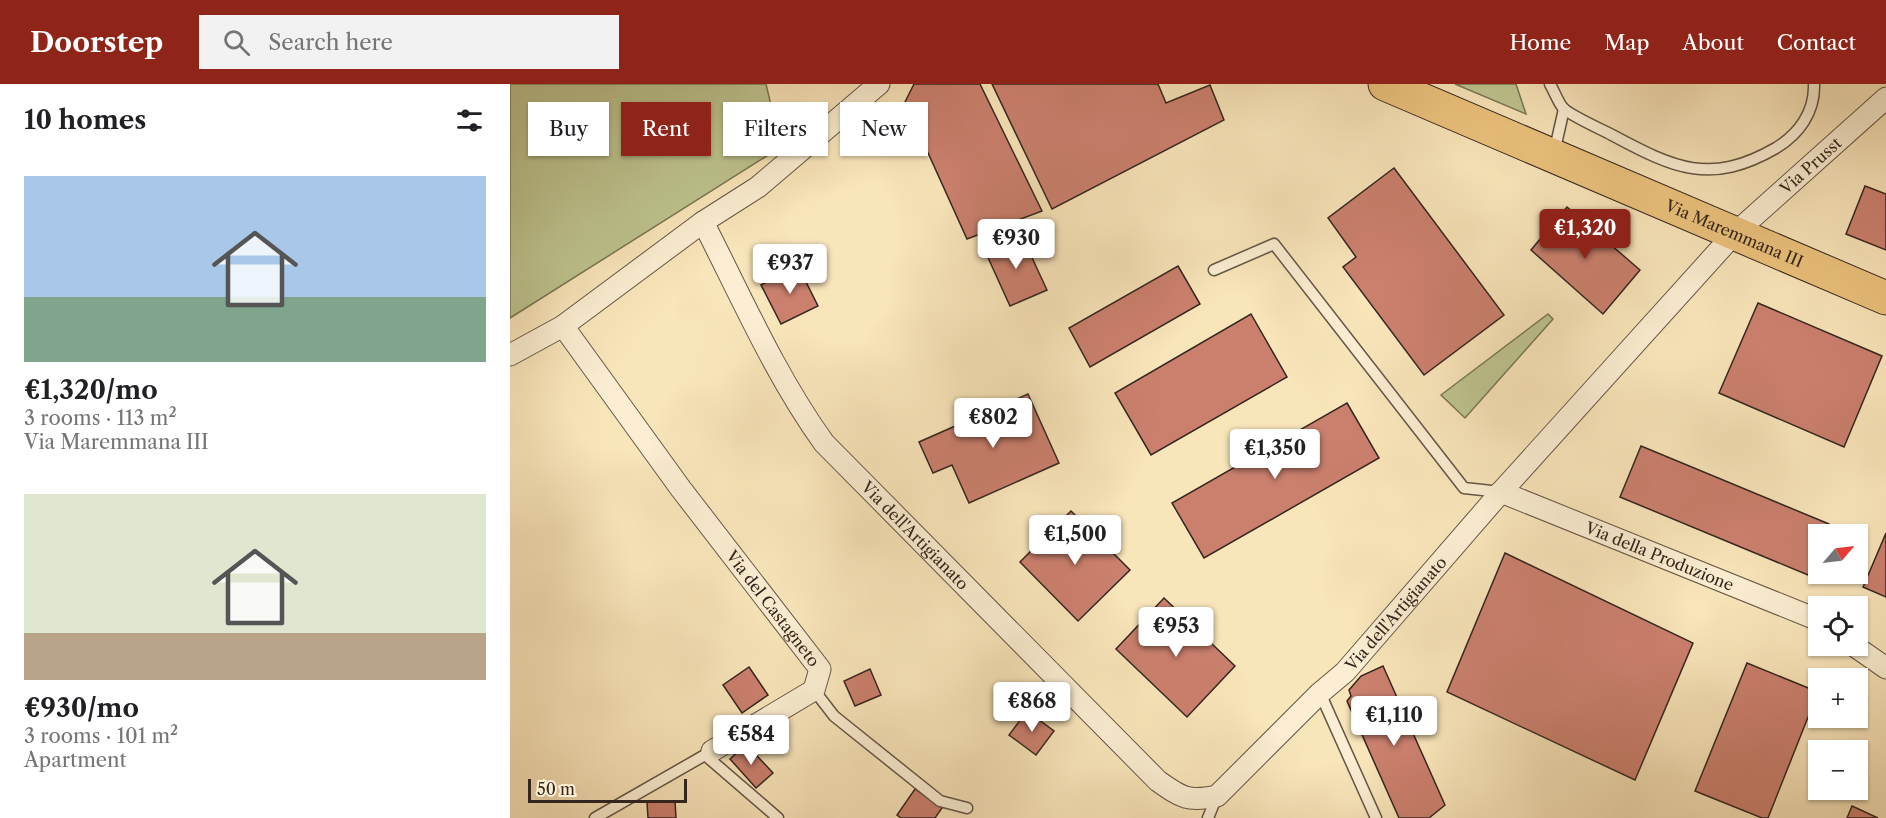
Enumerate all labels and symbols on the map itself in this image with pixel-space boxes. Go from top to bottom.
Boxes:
street label: Via Prusst [1775,133,1846,199]
street label: Via Maremmana III [1662,195,1806,272]
pin: €1,320 [1536,209,1634,260]
pin: €930 [980,219,1052,270]
pin: €937 [754,244,826,295]
pin: €802 [957,398,1029,449]
pin: €1,350 [1226,429,1324,480]
street label: Via dell'Artigianato [857,476,973,594]
pin: €1,500 [1026,515,1124,566]
street label: Via della Produzione [1582,517,1737,595]
north arrow [1808,524,1868,584]
street label: Via del Castagneto [721,545,824,671]
street label: Via dell'Artigianato [1340,552,1451,675]
pin: €953 [1140,607,1212,658]
pin: €868 [996,682,1068,733]
pin: €1,110 [1345,696,1443,747]
pin: €584 [715,715,787,766]
scale bar [528,776,687,804]

